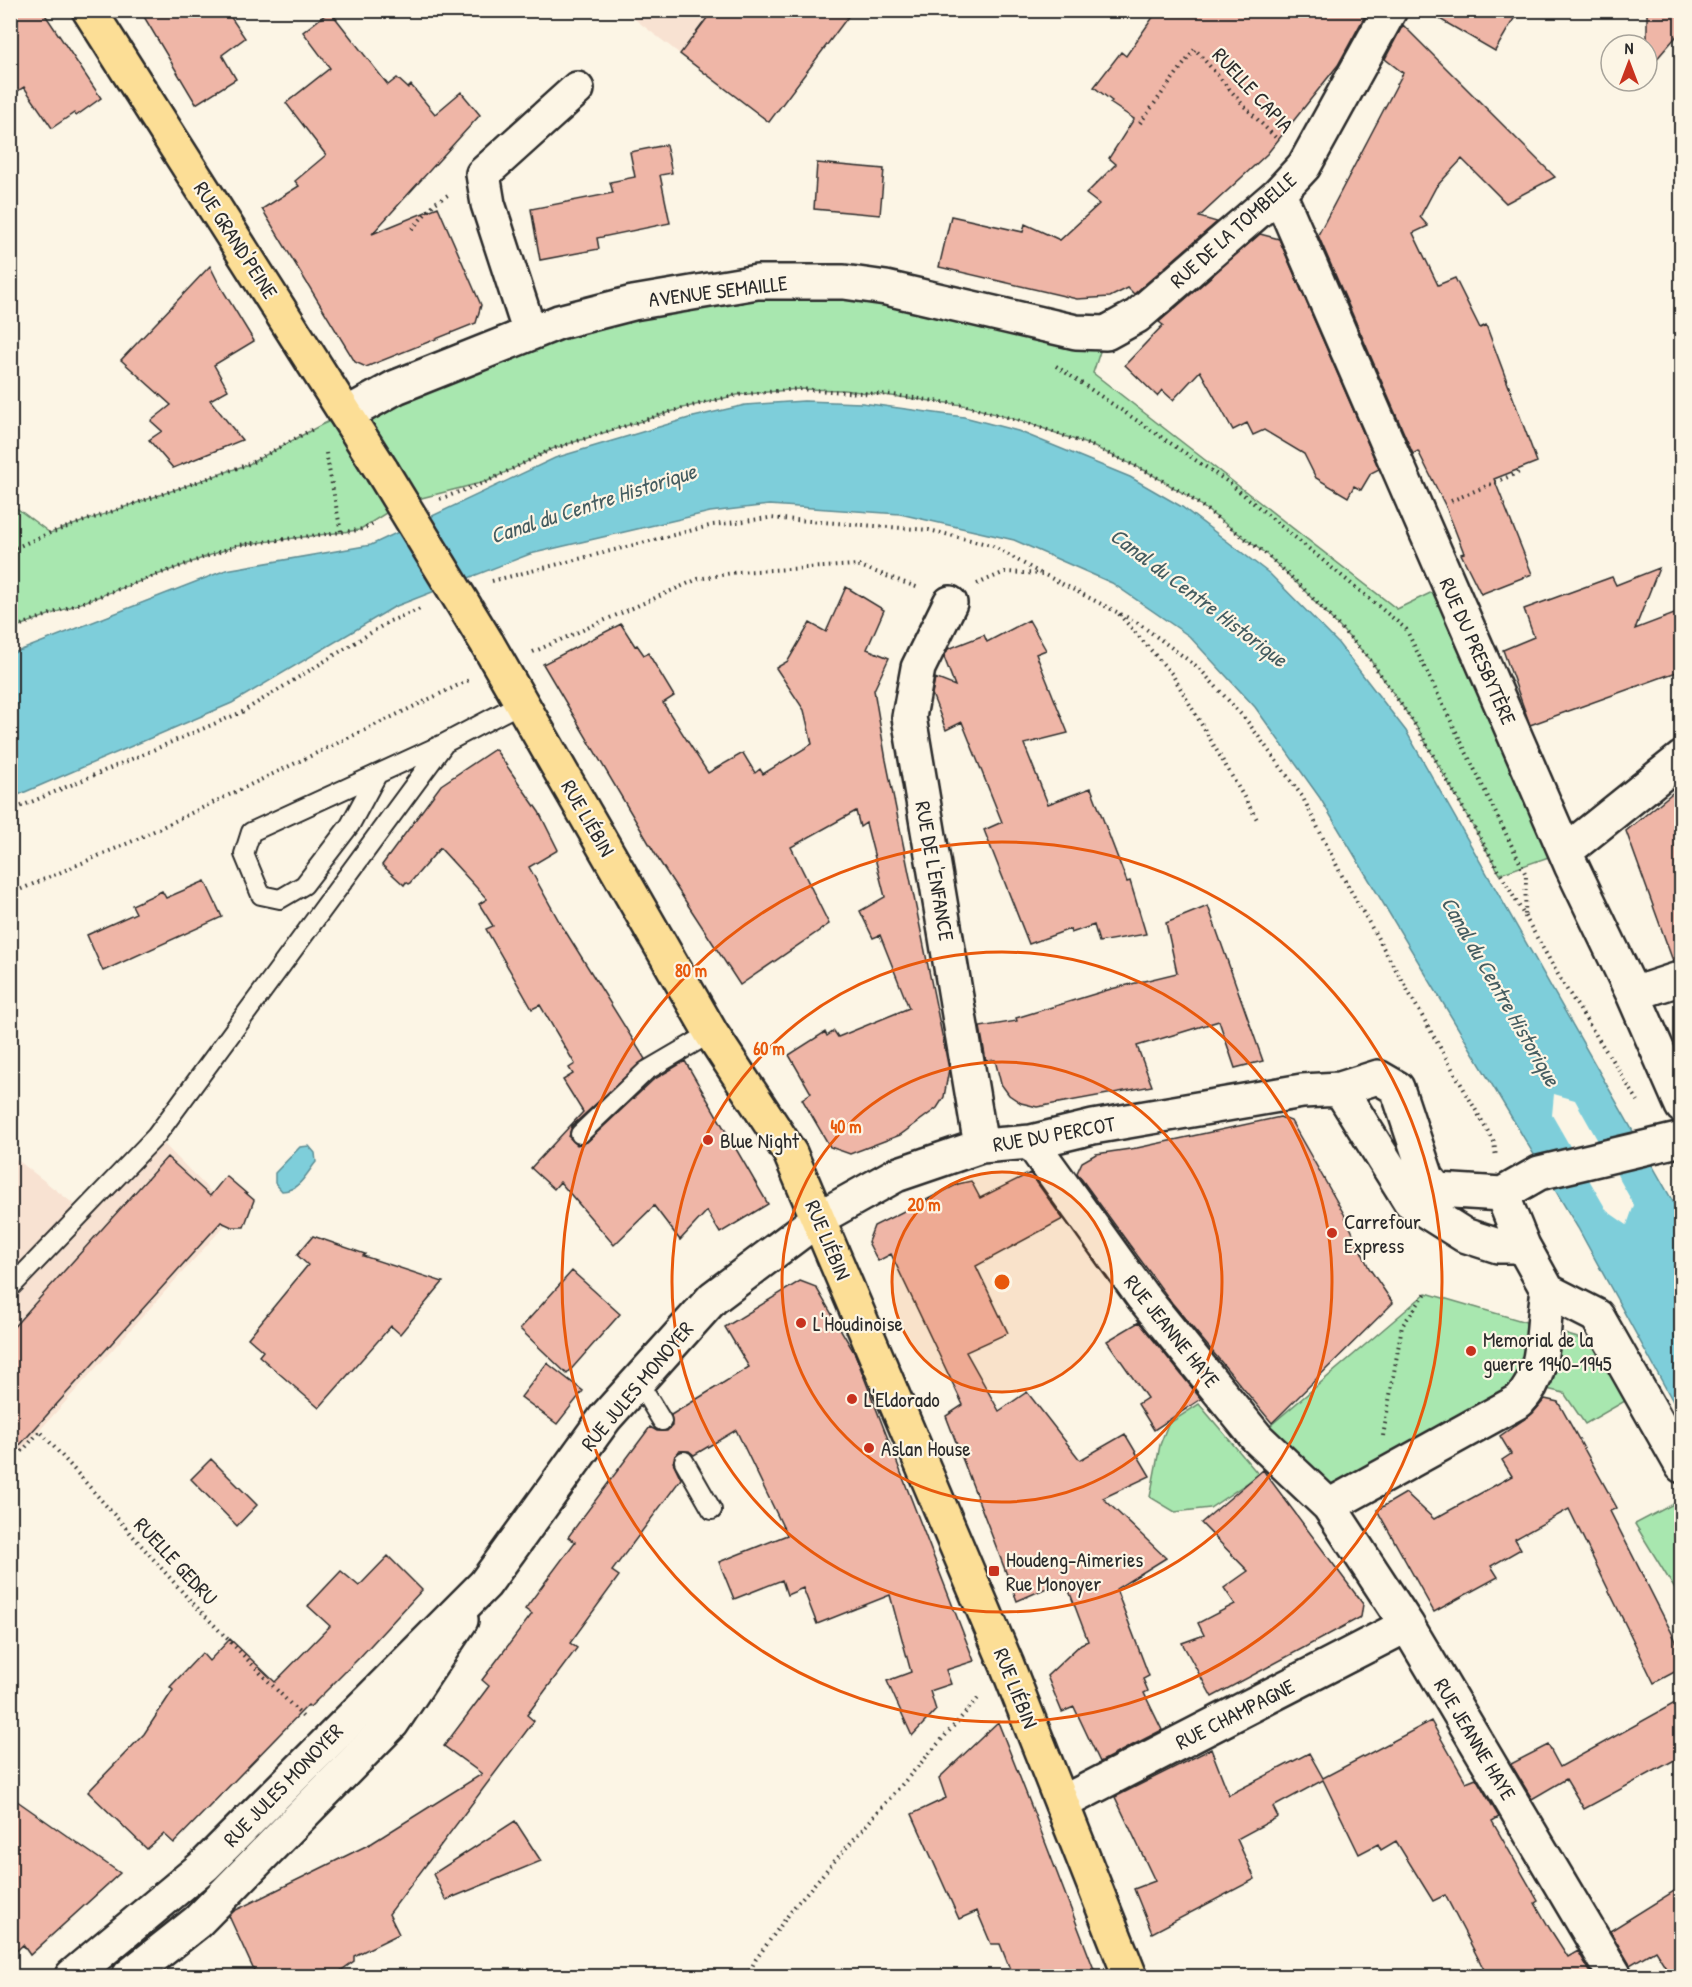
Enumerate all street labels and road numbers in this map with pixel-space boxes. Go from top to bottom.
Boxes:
street label: RUELLE CAPIA [1206,41,1300,139]
street label: RUE DE LA TOMBELLE [1163,165,1303,295]
street label: RUE GRAND'PEINE [187,176,285,304]
street label: AVENUE SEMAILLE [647,268,789,314]
street label: RUE DU PRESBYTÈRE [1433,573,1523,729]
street label: RUE LIÉBIN [554,774,622,862]
street label: RUE DE L'ENFANCE [908,799,962,943]
street label: RUE DU PERCOT [991,1109,1118,1159]
street label: RUE LIÉBIN [798,1196,858,1284]
street label: RUE JEANNE HAYE [1117,1268,1227,1394]
street label: RUE JULES MONOYER [574,1315,700,1457]
street label: RUELLE GEDRU [128,1511,224,1611]
street label: RUE LIÉBIN [987,1644,1045,1732]
street label: RUE CHAMPAGNE [1170,1672,1300,1756]
street label: RUE JEANNE HAYE [1427,1673,1523,1805]
street label: RUE JULES MONOYER [217,1717,349,1853]

